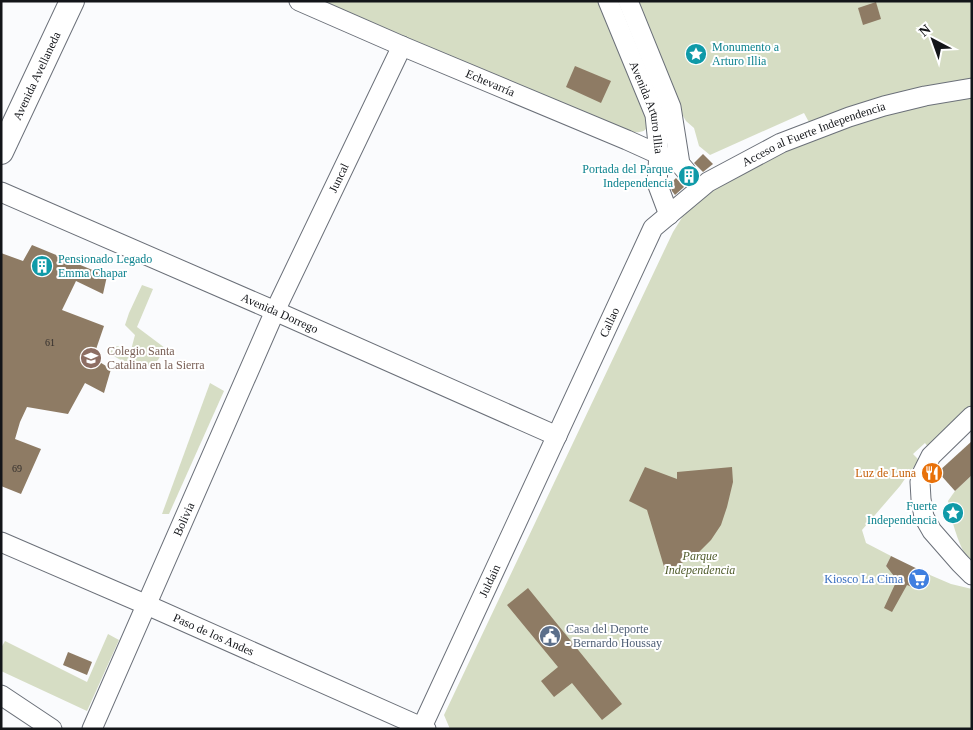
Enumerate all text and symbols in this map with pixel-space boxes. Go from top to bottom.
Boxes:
north arrow [908,15,958,65]
text: N [916,22,934,40]
street label: Avenida Avellaneda [10,29,64,122]
place label: Monumento a Arturo Illia [712,40,780,68]
place icon: Monumento a Arturo Illia [684,42,708,66]
street label: Avenida Arturo Illia [627,59,666,155]
street label: Echevarría [464,66,518,100]
street label: Acceso al Fuerte Independencia [740,99,888,170]
street label: Juncal [326,160,352,195]
place label: Portada del Parque Independencia [582,162,674,190]
building icon: Portada del Parque Independencia [677,164,701,188]
place label: Pensionado Legado Emma Chapar [58,252,152,280]
building icon: Pensionado Legado Emma Chapar [30,254,54,278]
street label: Avenida Dorrego [239,290,320,336]
street label: Callao [596,305,622,339]
house number: 61 [45,337,55,348]
place label: Colegio Santa Catalina en la Sierra [107,344,205,372]
school or university icon: Colegio Santa Catalina en la Sierra [79,346,103,370]
restaurant icon: Luz de Luna [920,461,944,485]
house number: 69 [12,463,22,474]
place label: Luz de Luna [855,466,917,480]
place label: Fuerte Independencia [867,499,938,527]
street label: Bolivia [170,500,198,538]
place icon: Fuerte Independencia [941,501,965,525]
park label: Parque Independencia [664,549,735,577]
street label: Juldain [476,562,503,600]
supermarket icon: Kiosco La Cima [907,567,931,591]
place label: Kiosco La Cima [824,572,904,586]
street label: Paso de los Andes [171,611,257,659]
place label: Casa del Deporte - Bernardo Houssay [566,622,662,650]
public building icon: Casa del Deporte - Bernardo Houssay [538,624,562,648]

